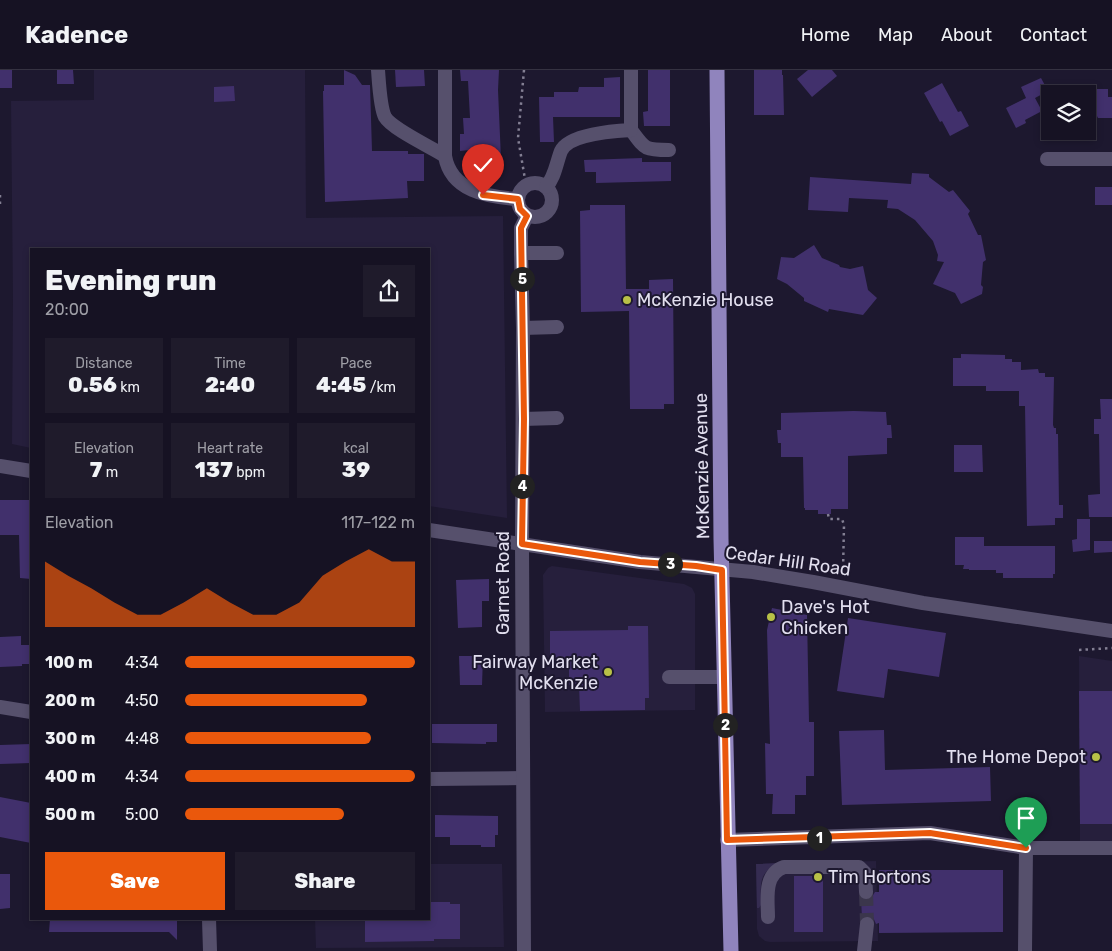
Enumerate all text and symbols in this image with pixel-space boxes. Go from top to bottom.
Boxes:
text: Kadence [25,21,128,49]
text: Home [801,24,850,46]
text: Map [878,24,913,46]
text: About [941,24,992,46]
text: Contact [1020,24,1087,46]
map controls [1041,85,1096,140]
button: layers [1041,85,1096,140]
pin [462,144,504,195]
icon: check [469,151,497,179]
text: Evening run [45,264,216,297]
button: share [363,265,415,317]
pin: 5 [510,266,534,292]
text: 5 [518,271,527,288]
place label: McKenzie House [637,289,774,311]
marker: McKenzie House [621,294,633,306]
text: 20:00 [45,300,89,319]
text: Distance [75,355,133,372]
text: Time [214,355,246,372]
text: Pace [340,355,372,372]
text: 0.56 [68,372,117,397]
text: 2:40 [205,372,255,397]
text: 4:45 [316,372,366,397]
text: km [117,379,140,396]
text: /km [366,379,396,396]
street label: McKenzie Avenue [690,393,714,539]
text: Elevation [74,440,134,457]
text: Heart rate [197,440,263,457]
text: kcal [343,440,369,457]
text: 7 [90,457,102,482]
text: 137 [195,457,233,482]
text: 39 [342,457,370,482]
text: m [102,464,118,481]
text: bpm [233,464,265,481]
pin: 4 [510,474,534,498]
text: 4 [518,478,527,495]
text: Elevation [45,513,114,532]
text: 117–122 m [341,513,415,532]
street label: Garnet Road [492,531,514,635]
street label: Cedar Hill Road [724,541,852,581]
pin: 3 [658,552,682,576]
text: 3 [666,556,675,573]
place label: Dave's Hot Chicken [781,596,870,639]
marker: Dave's Hot Chicken [765,611,777,623]
place label: Fairway Market McKenzie [472,651,598,694]
text: 100 m [45,653,93,672]
text: 4:34 [125,653,159,672]
marker: Fairway Market McKenzie [602,666,614,678]
text: 200 m [45,691,95,710]
text: 4:50 [125,691,159,710]
pin: 2 [712,712,738,738]
text: 2 [721,717,730,734]
text: 300 m [45,729,95,748]
text: 4:48 [125,729,159,748]
place label: The Home Depot [946,746,1086,768]
marker: The Home Depot [1090,751,1102,763]
text: 400 m [45,767,96,786]
text: 4:34 [125,767,159,786]
pin [1005,797,1047,848]
icon: arrive [1012,804,1040,832]
text: 500 m [45,805,95,824]
text: 5:00 [125,805,159,824]
pin: 1 [806,826,832,850]
text: 1 [816,830,823,847]
button: Save [45,852,225,910]
button: Share [235,852,415,910]
place label: Tim Hortons [828,866,931,888]
marker: Tim Hortons [812,871,824,883]

